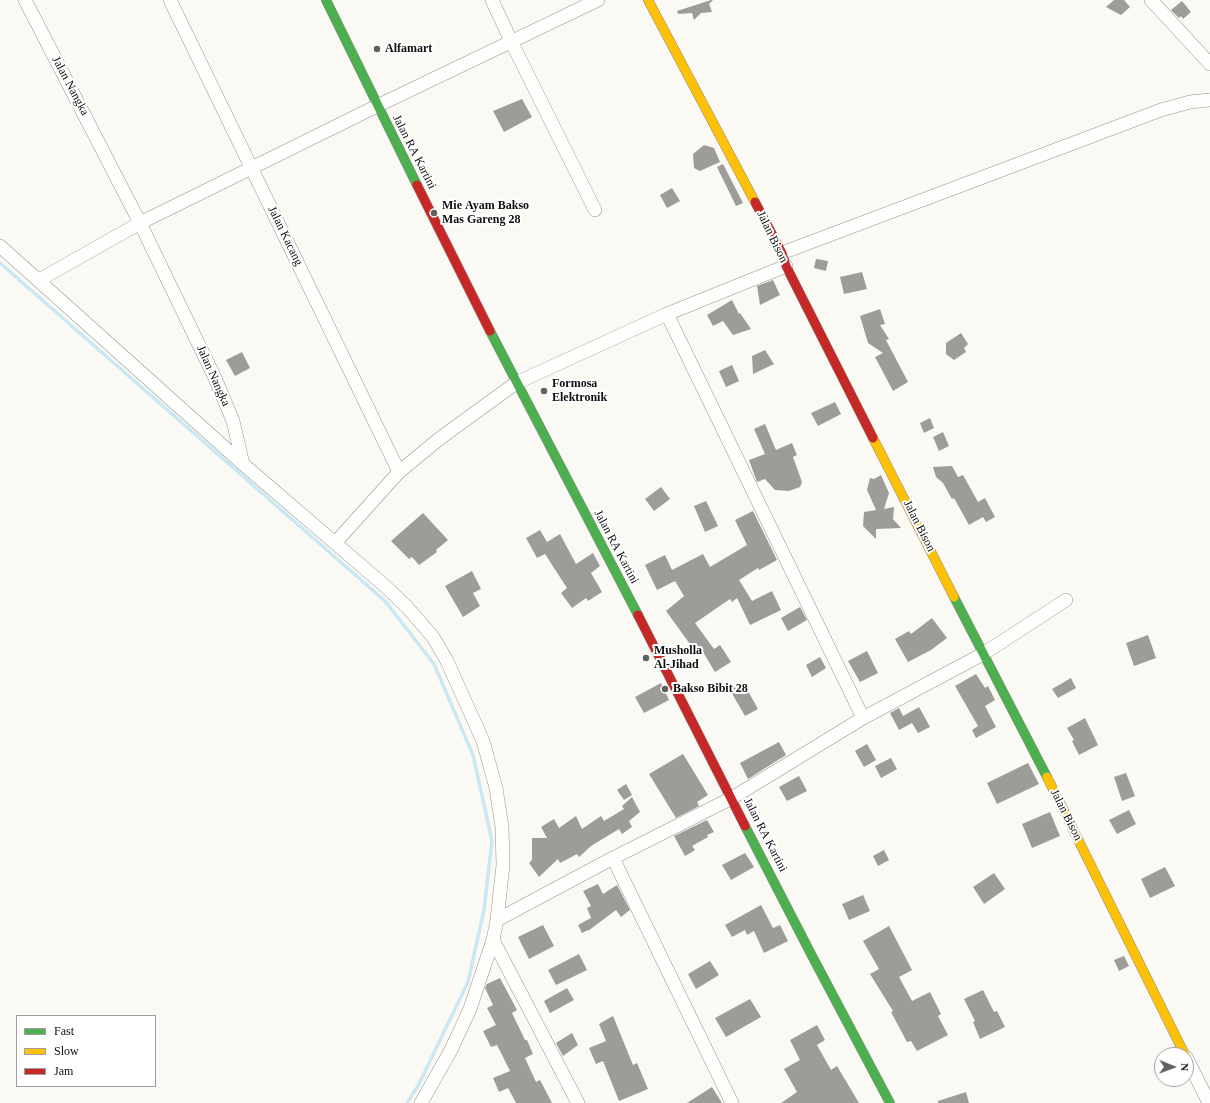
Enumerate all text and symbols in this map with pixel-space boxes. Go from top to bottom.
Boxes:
place label: Alfamart [385,42,432,56]
marker: Alfamart [372,44,382,54]
street label: Jalan Nangka [48,54,92,118]
street label: Jalan RA Kartini [389,113,439,191]
place label: Mie Ayam Bakso Mas Gareng 28 [442,199,529,227]
street label: Jalan Kacang [264,204,306,268]
marker: Mie Ayam Bakso Mas Gareng 28 [429,208,439,218]
street label: Jalan Bison [753,209,791,265]
street label: Jalan Nangka [193,343,233,409]
place label: Formosa Elektronik [552,377,607,405]
marker: Formosa Elektronik [539,386,549,396]
street label: Jalan Bison [900,498,938,554]
street label: Jalan RA Kartini [591,508,641,586]
place label: Musholla Al-Jihad [654,644,702,672]
marker: Musholla Al-Jihad [641,653,651,663]
place label: Bakso Bibit 28 [673,682,748,696]
marker: Bakso Bibit 28 [660,684,670,694]
street label: Jalan Bison [1047,787,1085,843]
street label: Jalan RA Kartini [740,796,790,874]
legend [16,1015,156,1087]
text: Fast [54,1024,74,1038]
text: Slow [54,1044,79,1058]
north arrow [1154,1047,1194,1087]
text: N [1179,1063,1191,1071]
text: Jam [54,1064,73,1078]

